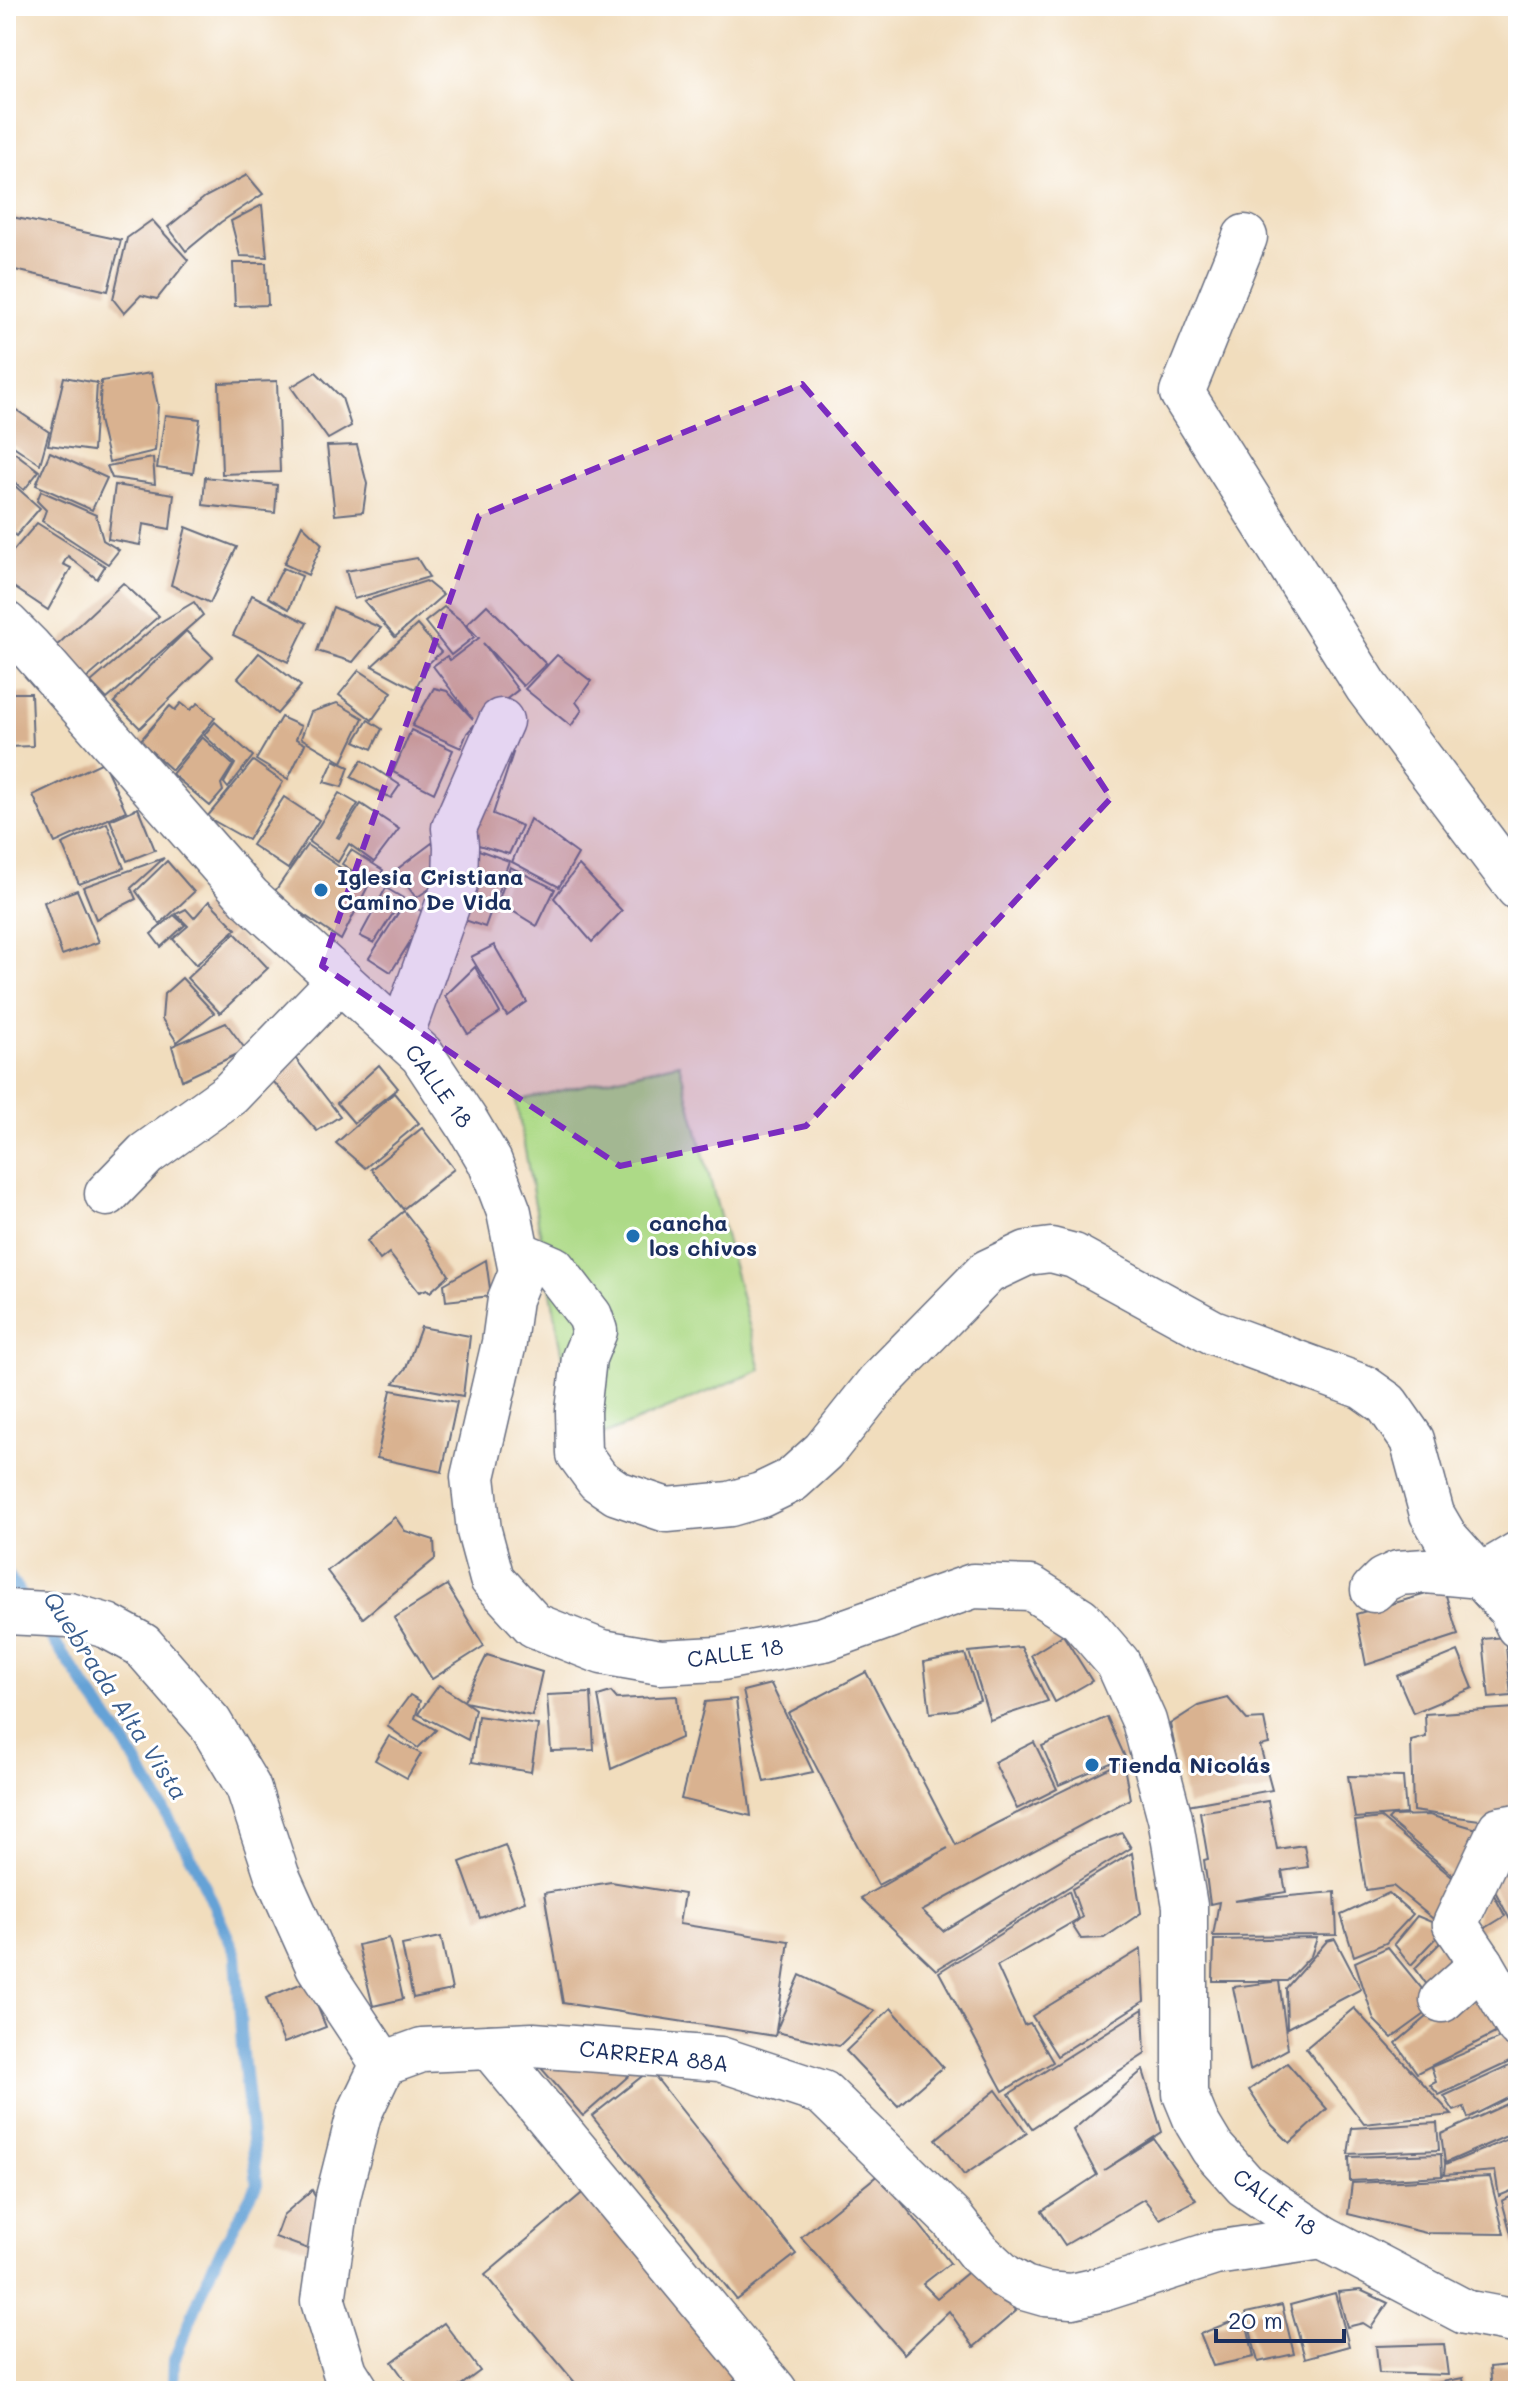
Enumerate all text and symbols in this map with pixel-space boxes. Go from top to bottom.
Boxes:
place label: Iglesia Cristiana Camino De Vida [337,862,524,916]
marker: Iglesia Cristiana Camino De Vida [312,881,330,899]
street label: CALLE 18 [399,1038,480,1133]
place label: cancha los chivos [649,1208,757,1262]
marker: cancha los chivos [624,1227,642,1245]
water label: Quebrada Alta Vista [37,1585,195,1806]
street label: CALLE 18 [685,1631,785,1674]
place label: Tienda Nicolás [1108,1750,1271,1779]
marker: Tienda Nicolás [1083,1756,1101,1774]
street label: CARRERA 88A [578,2033,730,2078]
street label: CALLE 18 [1228,2161,1323,2242]
scale bar [1216,2293,1344,2343]
text: 20 m [1228,2304,1283,2335]

